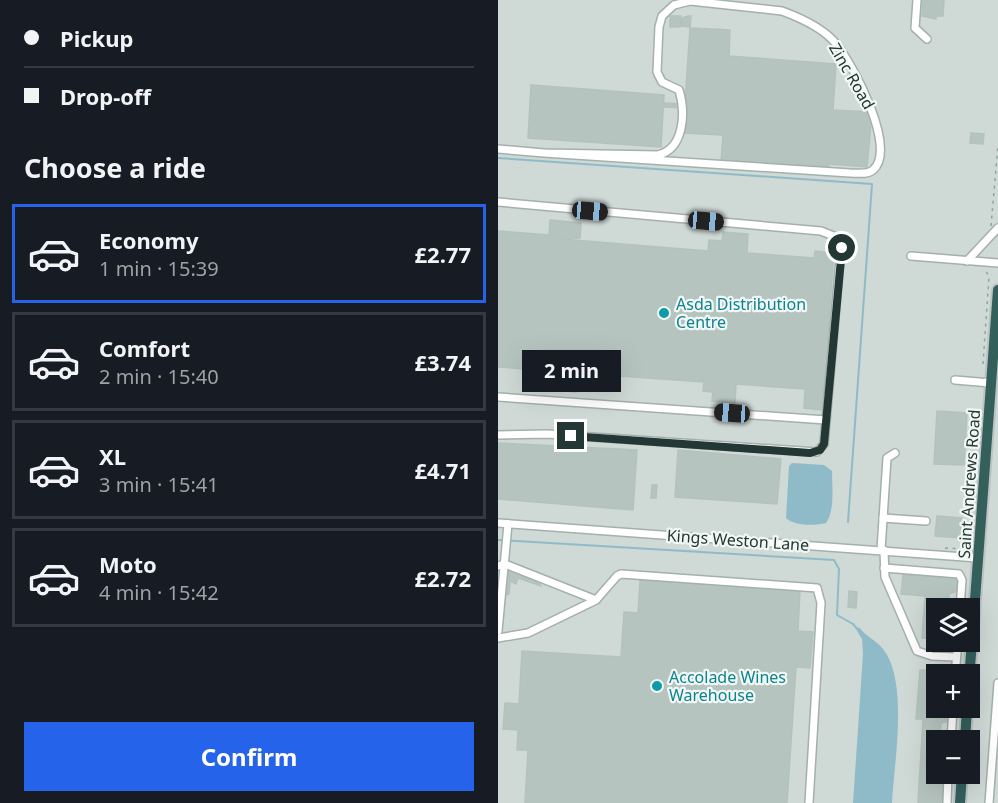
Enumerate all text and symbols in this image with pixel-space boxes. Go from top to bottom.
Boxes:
text: Pickup [60,23,133,53]
street label: Zinc Road [824,39,880,113]
text: Drop-off [60,81,151,111]
text: Choose a ride [24,149,206,186]
car [571,200,609,222]
car [687,210,725,232]
text: Economy [99,225,198,255]
icon: car [27,227,81,281]
route start [828,234,855,261]
text: £2.77 [414,239,471,269]
text: 1 min · 15:39 [99,255,219,282]
place label: Asda Distribution Centre [676,293,806,333]
marker: Asda Distribution Centre [657,306,671,320]
text: Comfort [99,333,190,363]
icon: car [27,335,81,389]
text: £3.74 [414,347,471,377]
callout: 2 min [521,349,620,391]
text: 2 min [544,357,599,384]
text: 2 min · 15:40 [99,363,219,390]
car [713,403,751,423]
street label: Saint Andrews Road [953,409,985,559]
route end [557,422,584,449]
text: XL [99,441,126,471]
icon: car [27,443,81,497]
text: £4.71 [414,455,471,485]
text: 3 min · 15:41 [99,471,219,498]
street label: Kings Weston Lane [666,524,810,556]
text: Moto [99,549,157,579]
icon: car [27,551,81,605]
text: £2.72 [414,563,471,593]
text: 4 min · 15:42 [99,579,219,606]
map controls [926,598,980,784]
button: layers [926,598,980,652]
button: + [926,664,980,718]
place label: Accolade Wines Warehouse [669,666,786,706]
marker: Accolade Wines Warehouse [650,679,664,693]
button: Confirm [24,722,474,791]
button: − [926,730,980,784]

